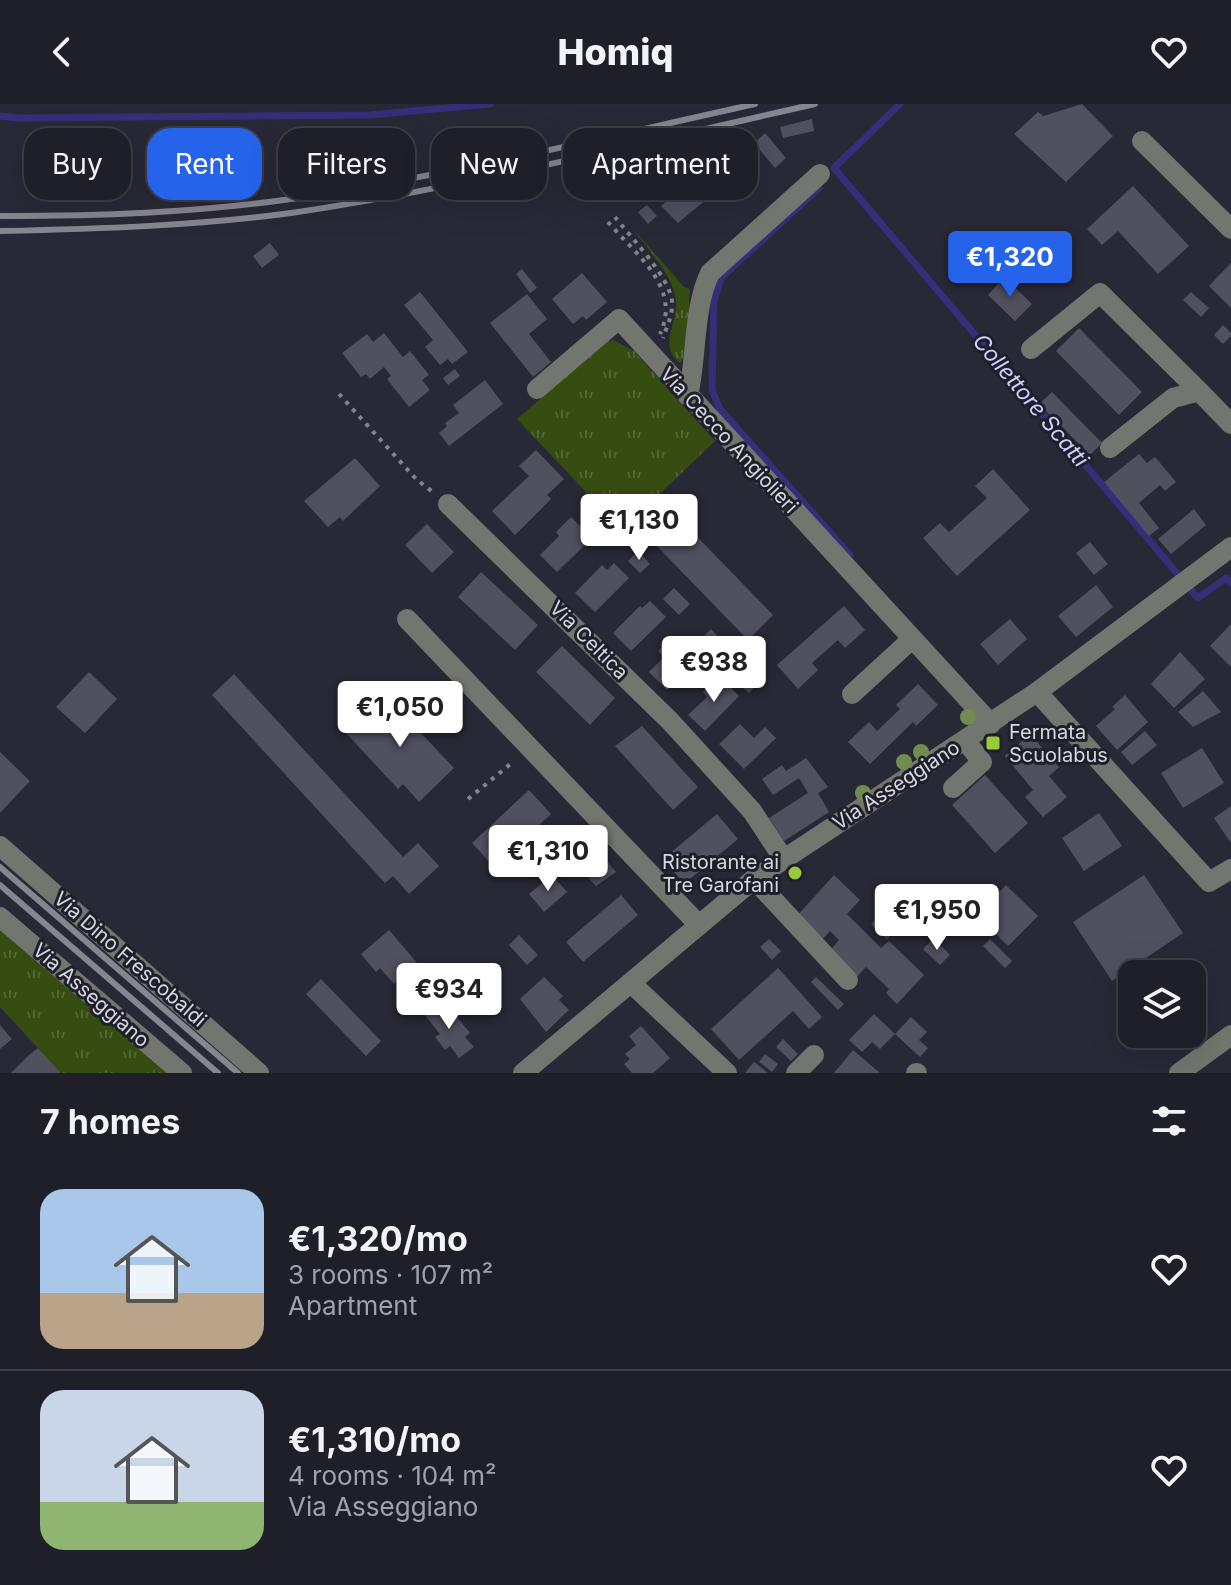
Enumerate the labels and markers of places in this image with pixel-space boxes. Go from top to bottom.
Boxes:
pin: €1,320 [945,231,1075,299]
pin: €1,130 [574,494,704,562]
pin: €938 [667,636,761,704]
pin: €1,050 [335,681,465,749]
place label: Fermata Scuolabus [1009,720,1108,767]
marker: Fermata Scuolabus [984,734,1002,752]
pin: €1,310 [483,825,613,893]
place label: Ristorante ai Tre Garofani [662,850,779,897]
marker: Ristorante ai Tre Garofani [786,864,804,882]
pin: €1,950 [872,884,1002,952]
pin: €934 [402,963,496,1031]

